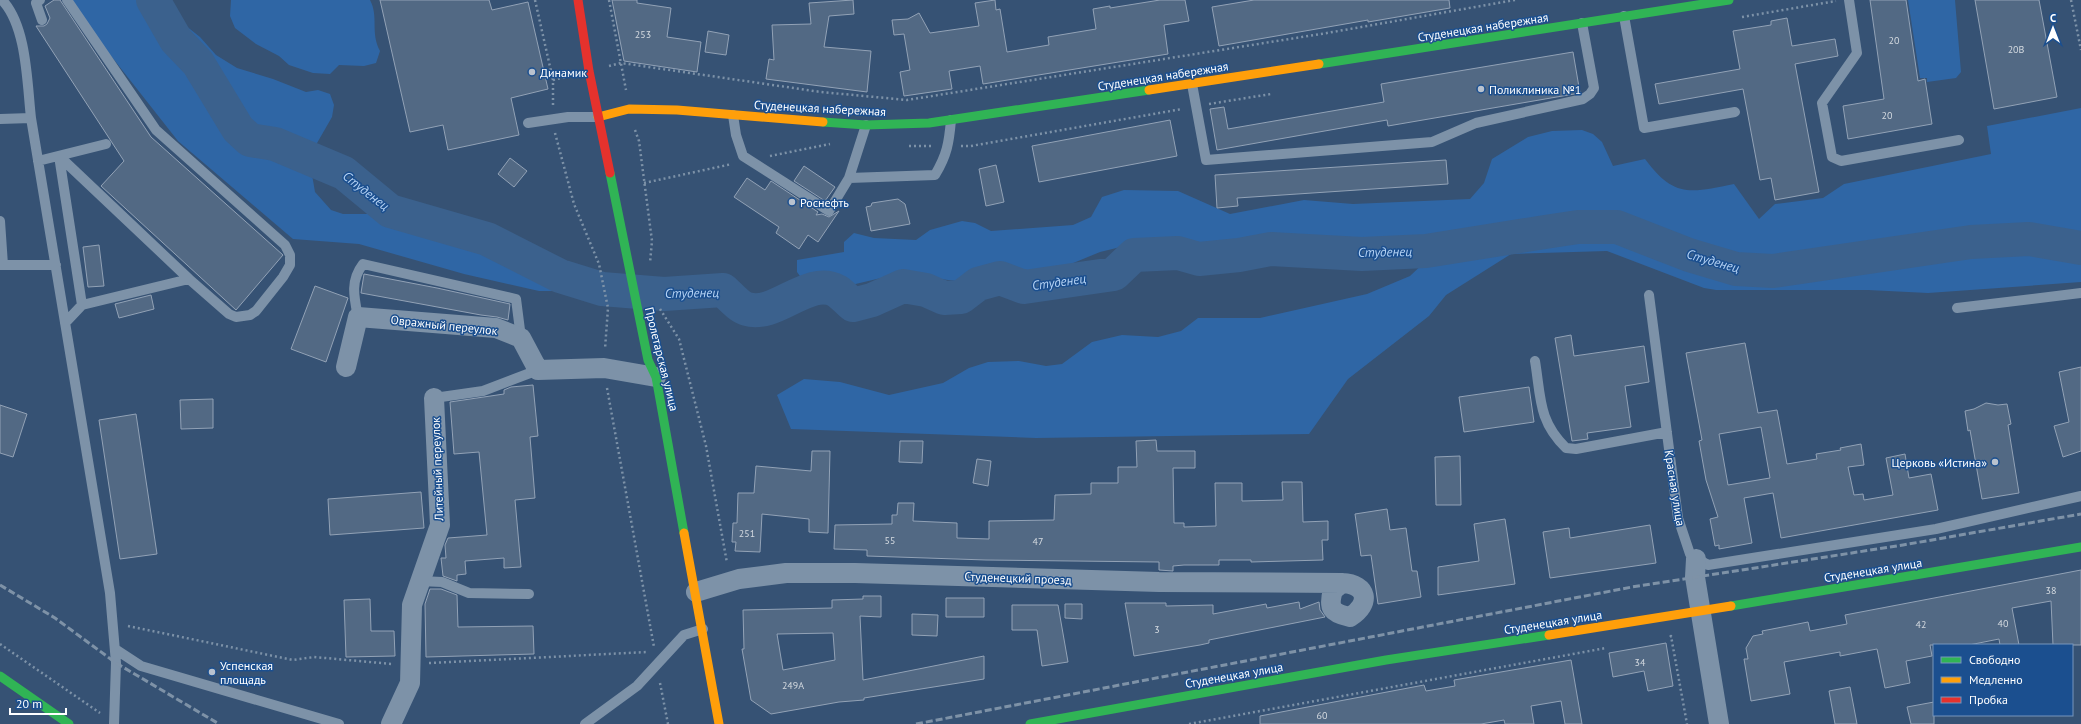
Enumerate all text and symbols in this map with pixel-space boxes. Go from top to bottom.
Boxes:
north arrow [2033,8,2073,48]
street label: Студенецкая набережная [1417,9,1549,45]
text: С [2050,11,2056,25]
house number: 253 [635,28,651,41]
house number: 20 [1889,34,1900,47]
house number: 20В [2008,43,2025,56]
street label: Студенецкая набережная [1097,58,1229,94]
place label: Динамик [540,65,587,80]
marker: Динамик [527,67,537,77]
place label: Поликлиника №1 [1489,82,1581,97]
marker: Поликлиника №1 [1476,84,1486,94]
street label: Студенецкая набережная [754,97,886,119]
house number: 20 [1882,109,1893,122]
water label: Студенец [339,168,393,214]
place label: Роснефть [800,195,849,210]
marker: Роснефть [787,197,797,207]
water label: Студенец [1358,243,1412,261]
water label: Студенец [1685,245,1742,277]
water label: Студенец [1031,270,1087,294]
water label: Студенец [665,284,719,302]
street label: Пролетарская улица [642,305,682,413]
street label: Овражный переулок [390,312,498,338]
street label: Литейный переулок [428,417,446,522]
street label: Красная улица [1662,449,1688,527]
place label: Церковь «Истина» [1891,455,1987,470]
marker: Церковь «Истина» [1990,457,2000,467]
house number: 251 [739,527,755,540]
house number: 55 [885,534,895,547]
house number: 47 [1033,535,1043,548]
street label: Студенецкая улица [1823,555,1923,585]
street label: Студенецкий проезд [964,569,1072,587]
house number: 38 [2046,584,2056,597]
street label: Студенецкая улица [1503,607,1603,637]
house number: 40 [1998,617,2009,630]
house number: 42 [1916,618,1926,631]
house number: 3 [1154,623,1160,636]
legend [1933,644,2073,716]
text: Свободно [1969,652,2020,667]
house number: 34 [1635,656,1646,669]
place label: Успенская площадь [220,658,273,687]
street label: Студенецкая улица [1184,659,1284,691]
marker: Успенская площадь [207,667,217,677]
text: Медленно [1969,672,2023,687]
house number: 249А [782,679,804,692]
scale bar [10,690,66,716]
text: Пробка [1969,692,2008,707]
text: 20 m [16,696,42,711]
house number: 60 [1317,709,1328,722]

